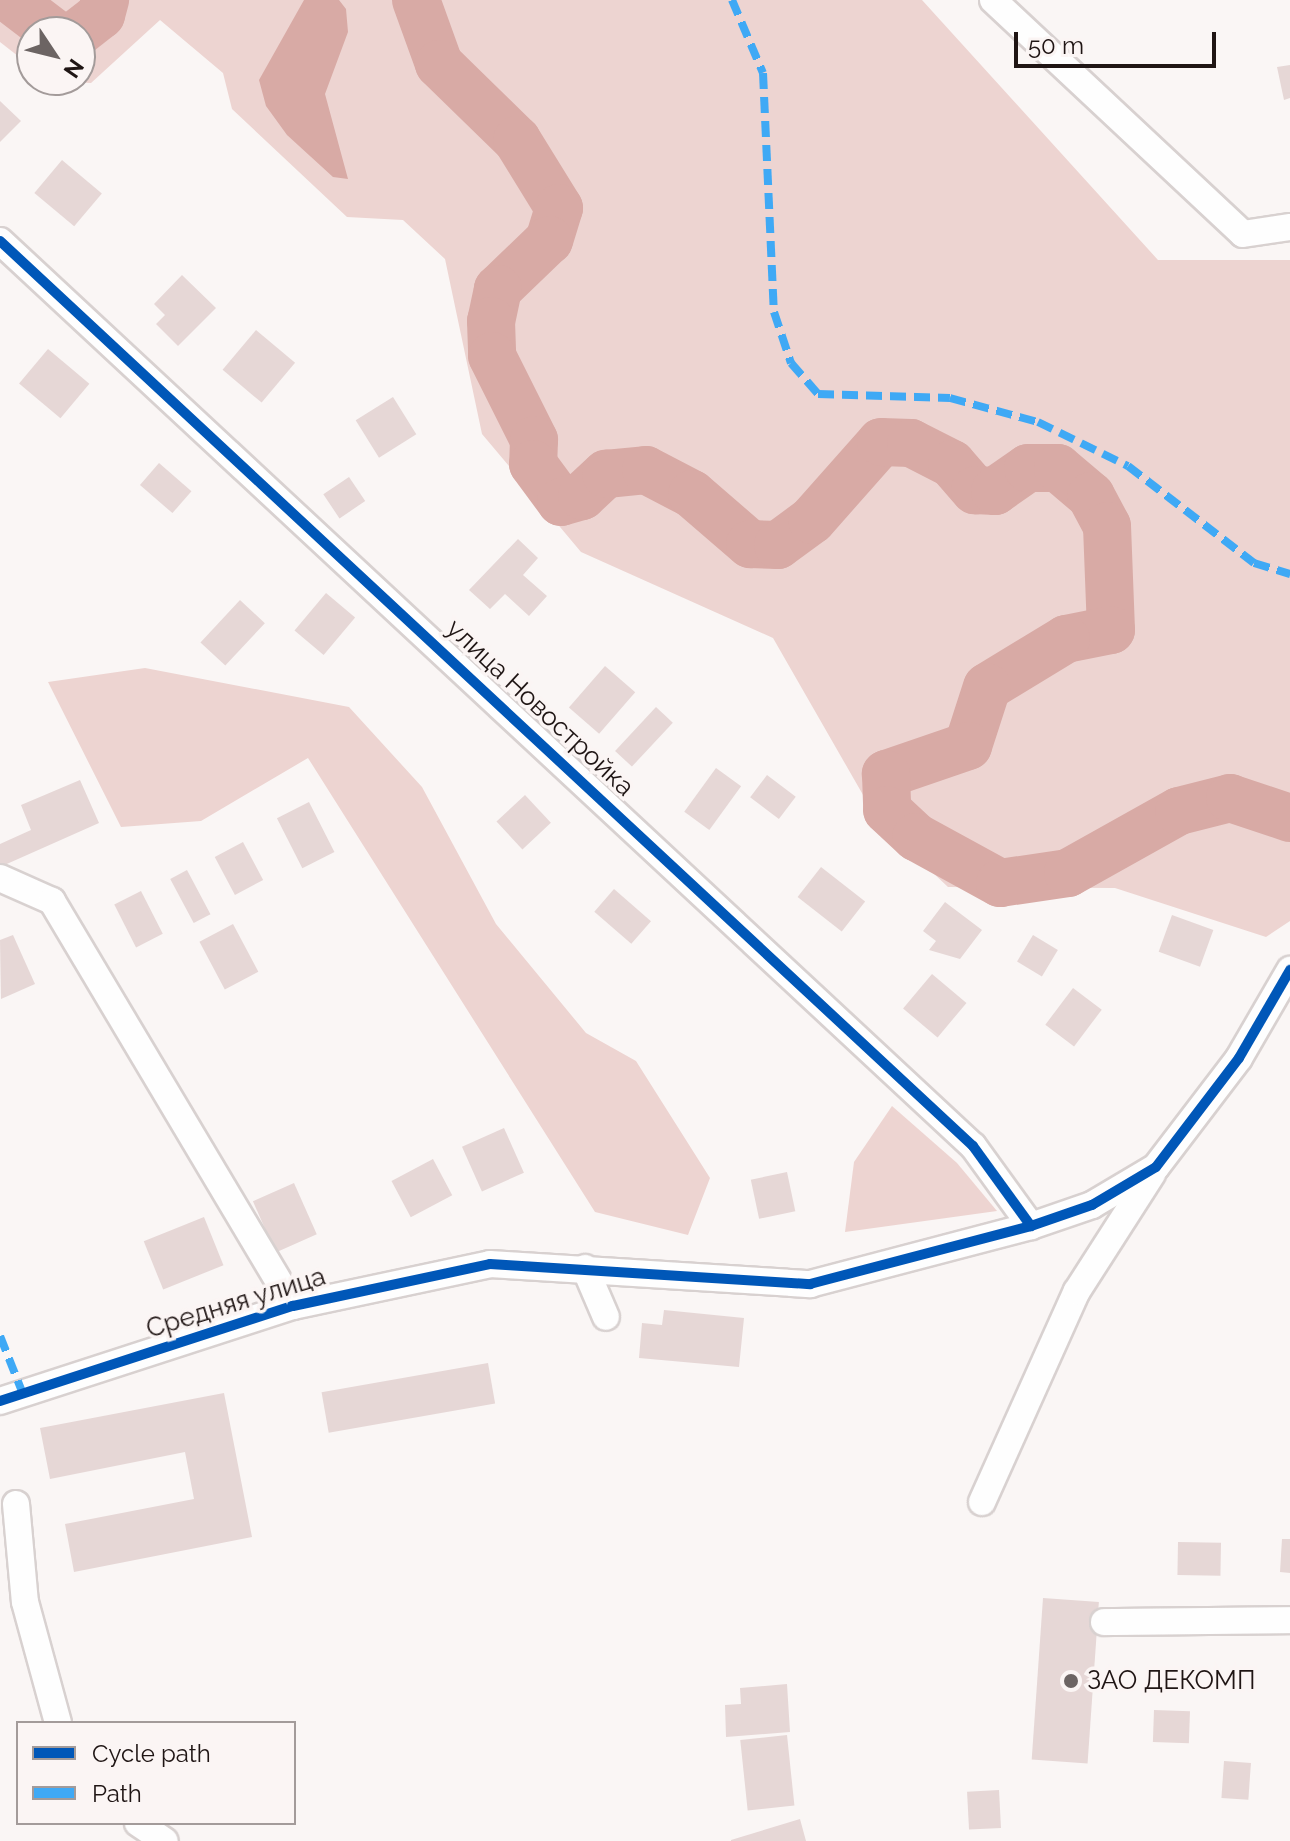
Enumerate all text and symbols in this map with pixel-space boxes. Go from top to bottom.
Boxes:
north arrow [16,16,96,96]
scale bar [1018,16,1220,66]
text: 50 m [1028,31,1084,60]
text: N [59,54,89,83]
street label: улица Новостройка [440,613,640,803]
street label: Средняя улица [142,1261,330,1345]
place label: ЗАО ДЕКОМП [1087,1665,1255,1697]
marker: ЗАО ДЕКОМП [1062,1672,1080,1690]
legend [16,1721,296,1825]
text: Cycle path [92,1739,211,1768]
text: Path [92,1779,142,1808]

